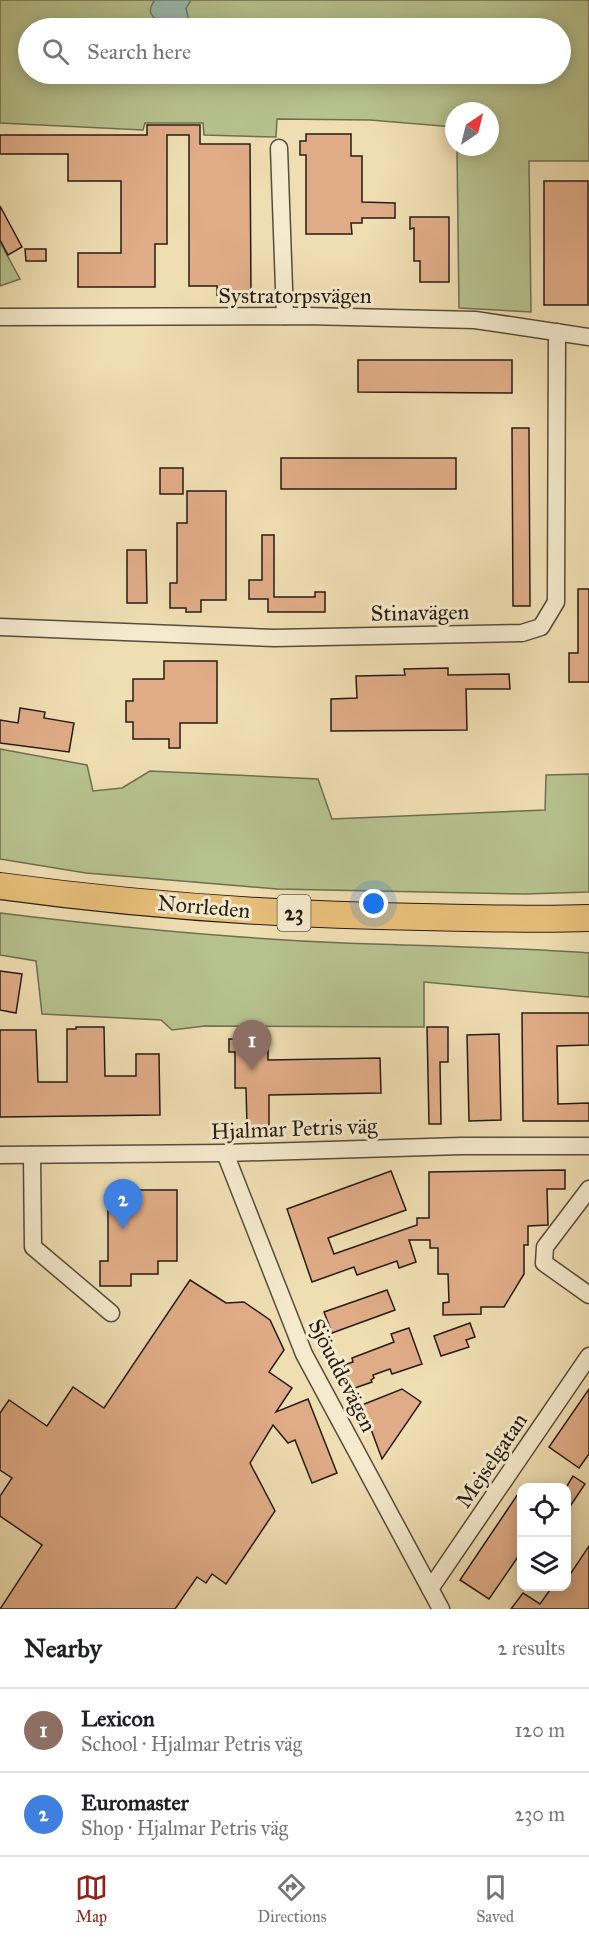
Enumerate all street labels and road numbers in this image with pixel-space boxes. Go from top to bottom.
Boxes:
street label: Systratorpsvägen [218,282,372,309]
street label: Stinavägen [370,598,470,627]
street label: Norrleden [156,889,252,924]
road number: 23 [278,895,310,931]
street label: Hjalmar Petris väg [210,1112,378,1145]
street label: Sjöuddevägen [303,1314,383,1436]
street label: Mejselgatan [450,1408,533,1513]

